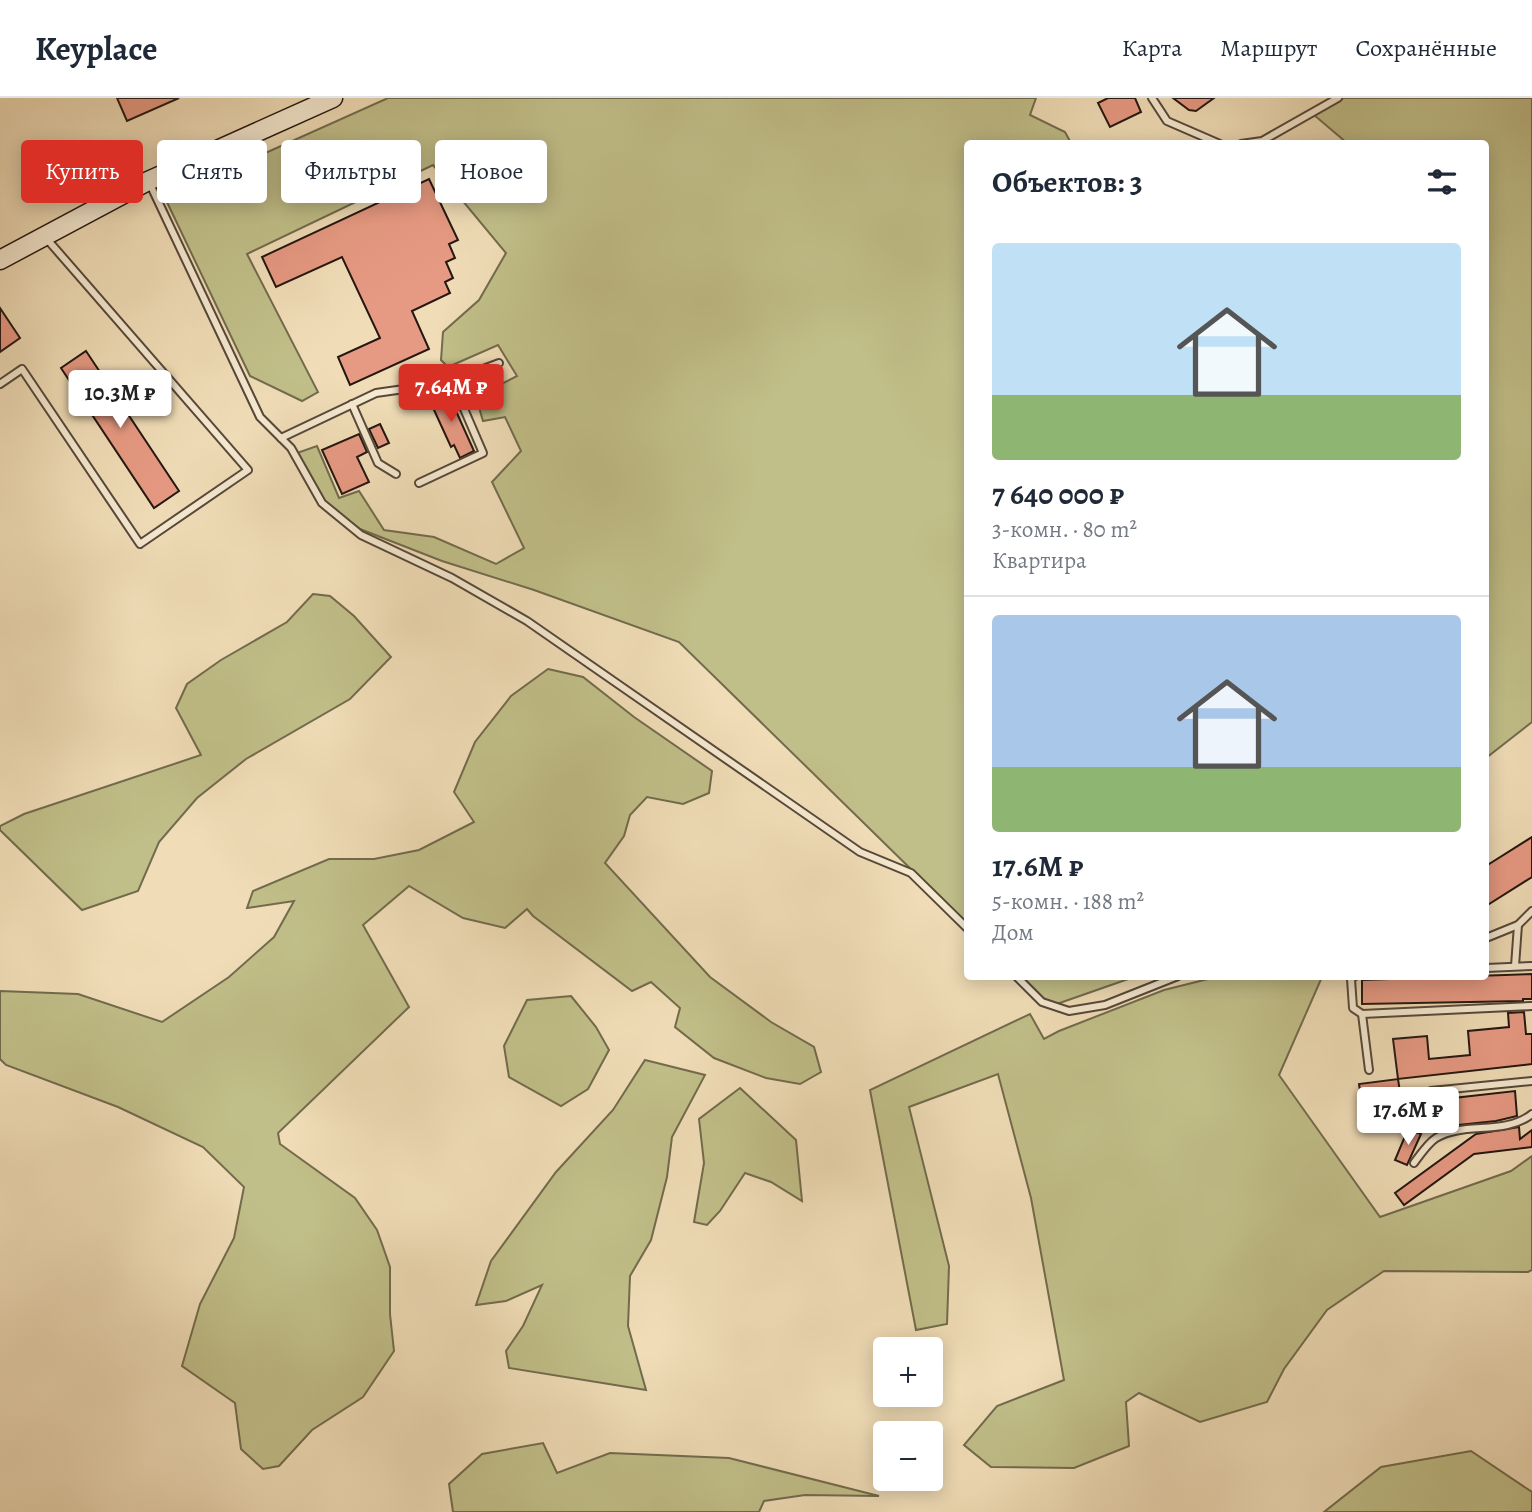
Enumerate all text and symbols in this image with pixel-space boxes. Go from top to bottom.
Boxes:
text: Keyplace [35,26,157,71]
text: Карта [1122,32,1182,64]
text: Маршрут [1220,32,1318,64]
text: Сохранённые [1356,32,1497,64]
chip: Купить [21,140,143,203]
chip: Снять [157,140,267,203]
chip: Фильтры [281,140,421,203]
chip: Новое [435,140,547,203]
text: Объектов: 3 [992,162,1143,202]
icon: filters [1423,163,1461,201]
icon: home [1164,289,1290,415]
pin: 7.64M ₽ [386,364,516,424]
pin: 10.3M ₽ [55,370,185,430]
text: 7.64M ₽ [415,371,487,402]
text: 10.3M ₽ [84,377,156,408]
text: 7 640 000 ₽ [992,474,1124,514]
text: 3-комн. · 80 m² [992,514,1137,545]
text: Квартира [992,545,1087,576]
icon: home [1164,661,1290,787]
text: 17.6M ₽ [992,846,1084,886]
text: 5-комн. · 188 m² [992,886,1144,917]
text: Дом [992,917,1034,948]
pin: 17.6M ₽ [1343,1088,1473,1147]
text: 17.6M ₽ [1373,1094,1443,1125]
map controls [873,1337,943,1491]
button: + [873,1337,943,1407]
button: − [873,1421,943,1491]

